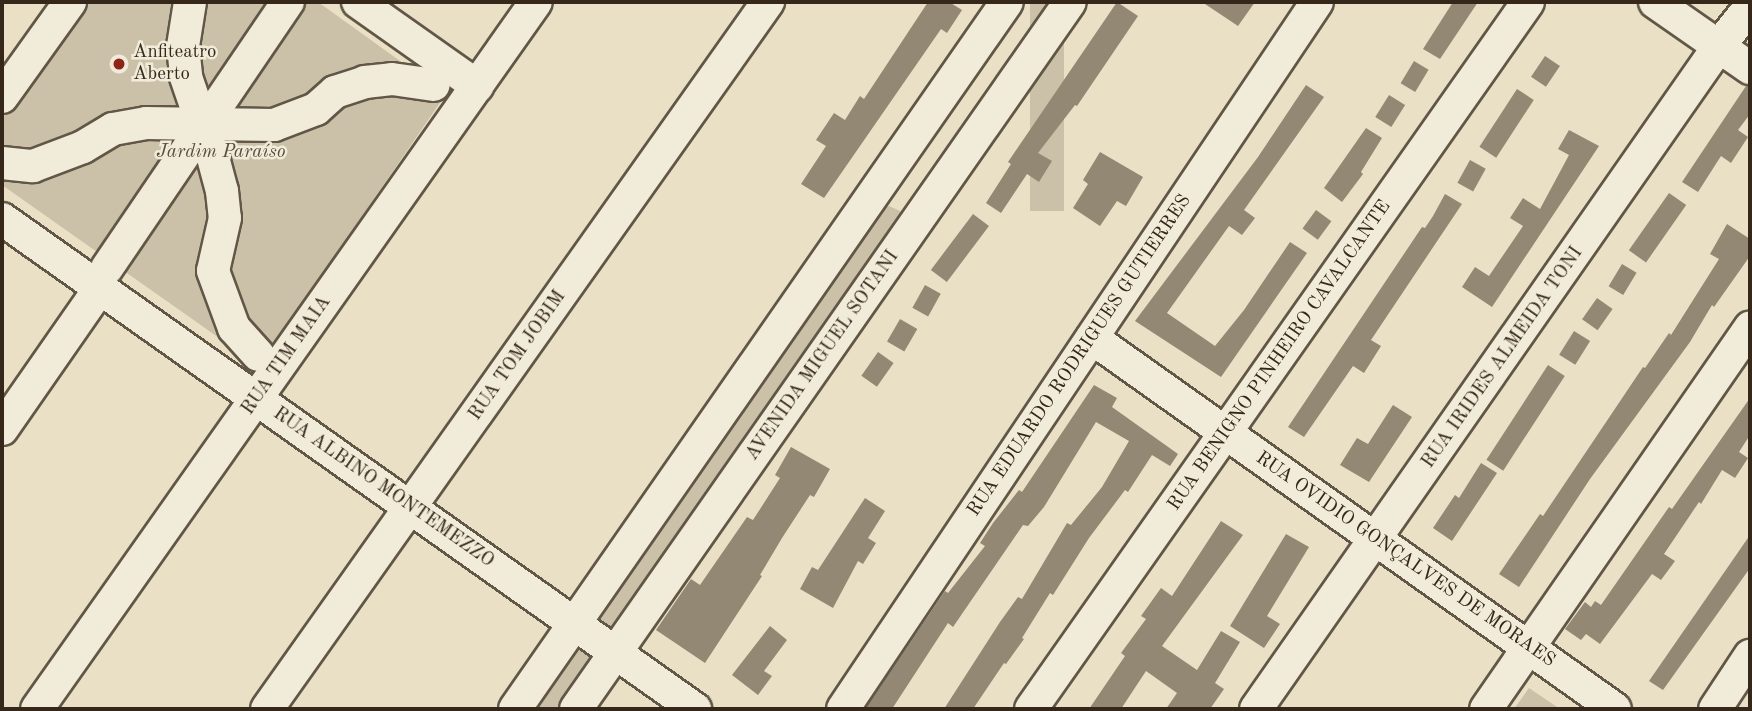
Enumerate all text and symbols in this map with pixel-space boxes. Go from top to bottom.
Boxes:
place label: Anfiteatro Aberto [133,42,216,86]
marker: Anfiteatro Aberto [111,56,127,72]
park label: Jardim Paraíso [157,142,285,164]
street label: RUA EDUARDO RODRIGUES GUTIERRES [963,191,1197,521]
street label: RUA BENIGNO PINHEIRO CAVALCANTE [1163,196,1397,516]
street label: RUA IRIDES ALMEIDA TONI [1418,243,1588,473]
street label: AVENIDA MIGUEL SOTANI [742,246,904,466]
street label: RUA TOM JOBIM [465,286,571,426]
street label: RUA TIM MAIA [237,292,337,420]
street label: RUA ALBINO MONTEMEZZO [268,403,498,573]
street label: RUA OVIDIO GONÇALVES DE MORAES [1251,447,1559,673]

